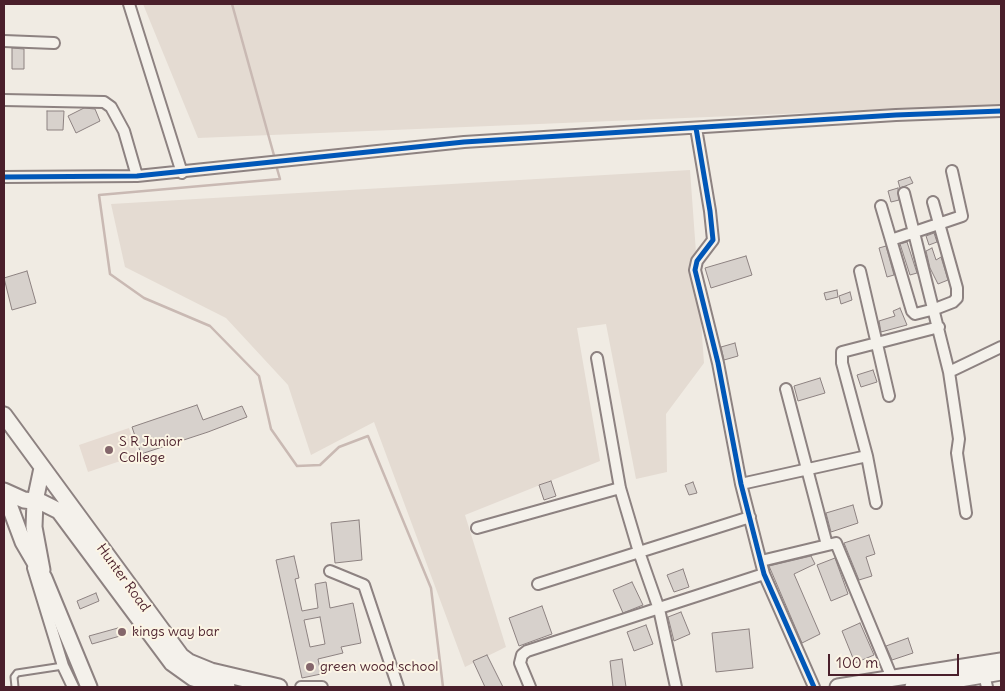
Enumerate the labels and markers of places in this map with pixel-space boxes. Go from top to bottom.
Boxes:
place label: S R Junior College [119,434,182,467]
marker: S R Junior College [103,444,115,456]
place label: kings way bar [132,624,220,640]
marker: kings way bar [116,626,128,638]
place label: green wood school [320,659,438,675]
marker: green wood school [304,661,316,673]

